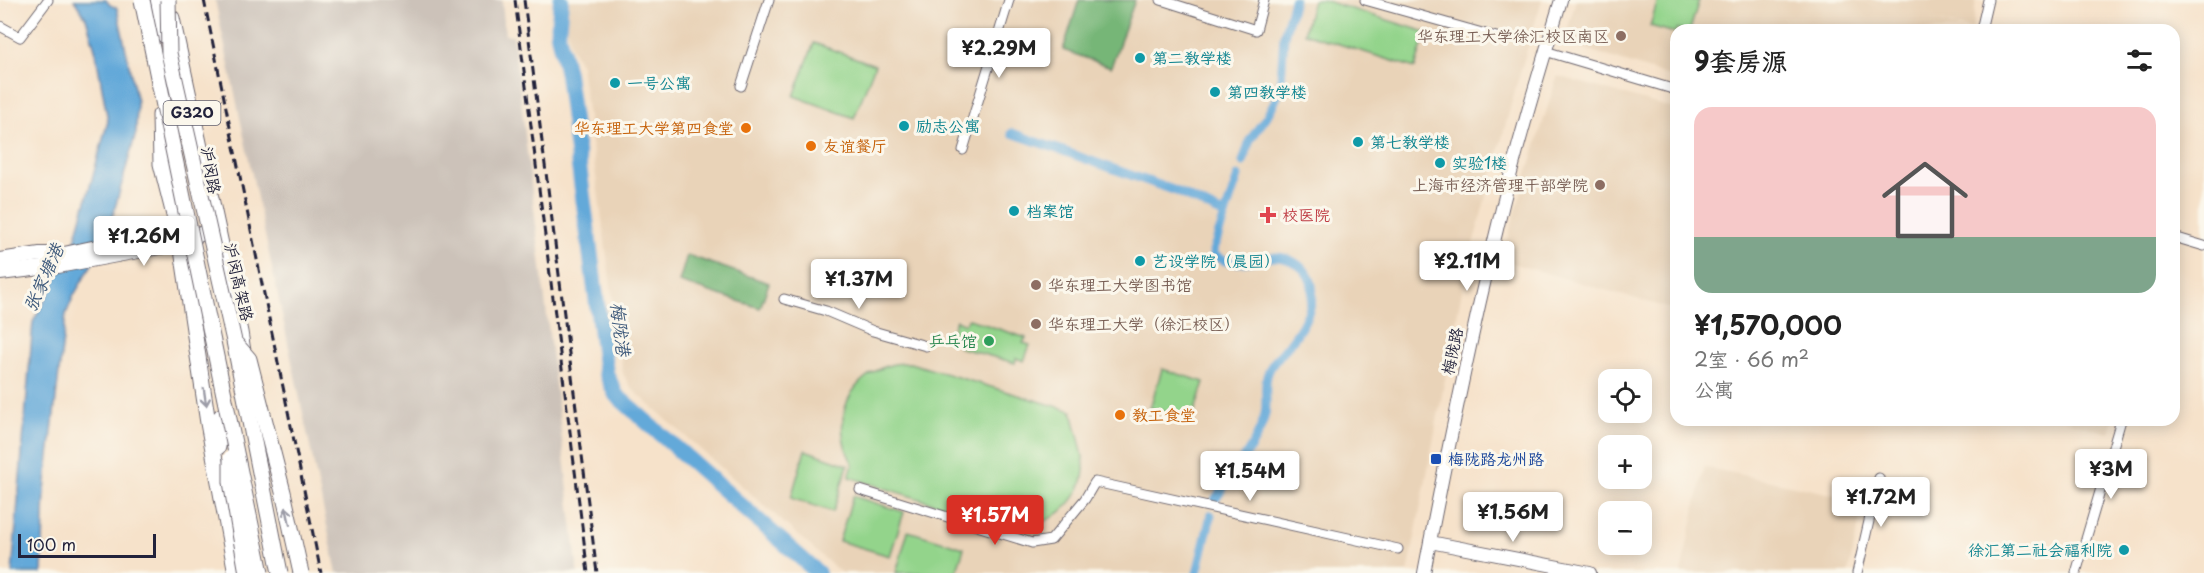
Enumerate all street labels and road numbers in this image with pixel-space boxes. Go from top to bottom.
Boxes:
road number: G320 [164,101,220,125]
street label: 沪闵路 [196,144,228,196]
street label: 沪闵高架路 [219,240,261,323]
street label: 梅陇路 [1434,325,1468,377]

